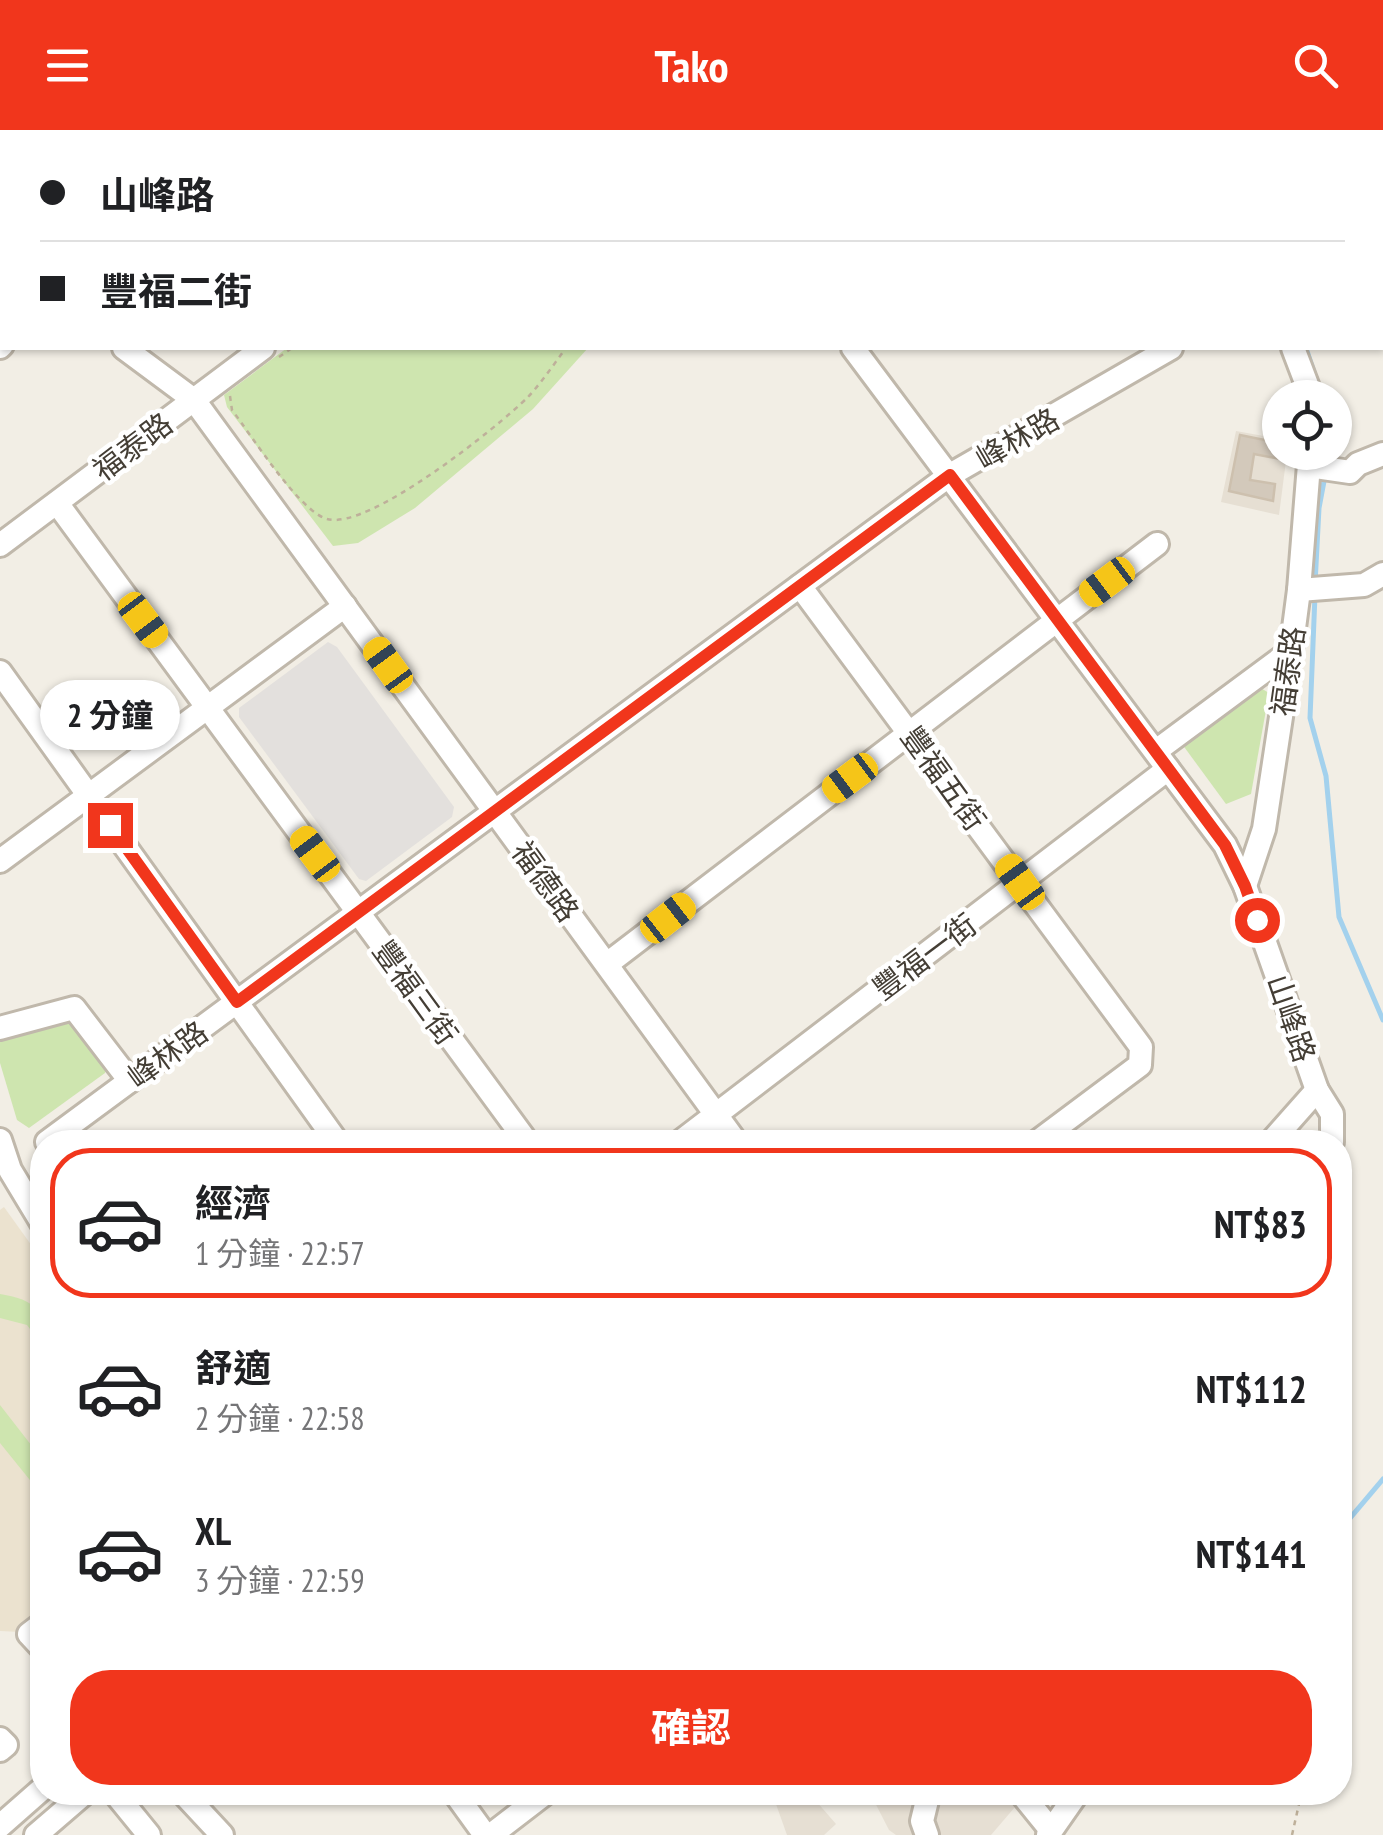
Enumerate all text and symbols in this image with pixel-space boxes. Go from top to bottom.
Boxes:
text: Tako [654,36,729,94]
icon: menu [40,38,95,93]
icon: search [1288,38,1343,93]
text: 山峰路 [100,170,214,219]
text: 豐福二街 [100,266,252,315]
map controls [1262,380,1352,470]
button: locate [1262,380,1352,470]
street label: 峰林路 [968,399,1066,477]
street label: 福泰路 [84,403,180,489]
car [1074,552,1140,612]
car [113,587,173,653]
street label: 福泰路 [1261,624,1313,718]
car [358,632,418,698]
callout: 2 分鐘 [40,680,180,750]
text: 2 分鐘 [67,694,153,736]
street label: 豐福五街 [893,718,995,838]
car [817,748,883,808]
route end [88,803,133,848]
car [285,821,345,887]
street label: 福德路 [504,833,588,929]
car [990,849,1050,915]
car [635,888,701,948]
route start [1235,898,1280,943]
street label: 豐福一街 [864,904,984,1008]
street label: 豐福三街 [365,932,467,1052]
street label: 山峰路 [1259,969,1325,1067]
street label: 峰林路 [119,1012,215,1096]
icon: car [75,1178,165,1268]
text: 經濟 [195,1178,271,1227]
text: NT$83 [1214,1199,1307,1248]
text: 1 分鐘 · 22:57 [195,1232,365,1274]
icon: car [75,1343,165,1433]
text: 舒適 [195,1343,271,1392]
text: NT$112 [1196,1364,1307,1413]
text: 2 分鐘 · 22:58 [195,1397,365,1439]
text: XL [195,1506,231,1555]
icon: car [75,1508,165,1598]
text: NT$141 [1196,1529,1307,1578]
text: 3 分鐘 · 22:59 [195,1559,365,1601]
button: 確認 [70,1670,1312,1785]

